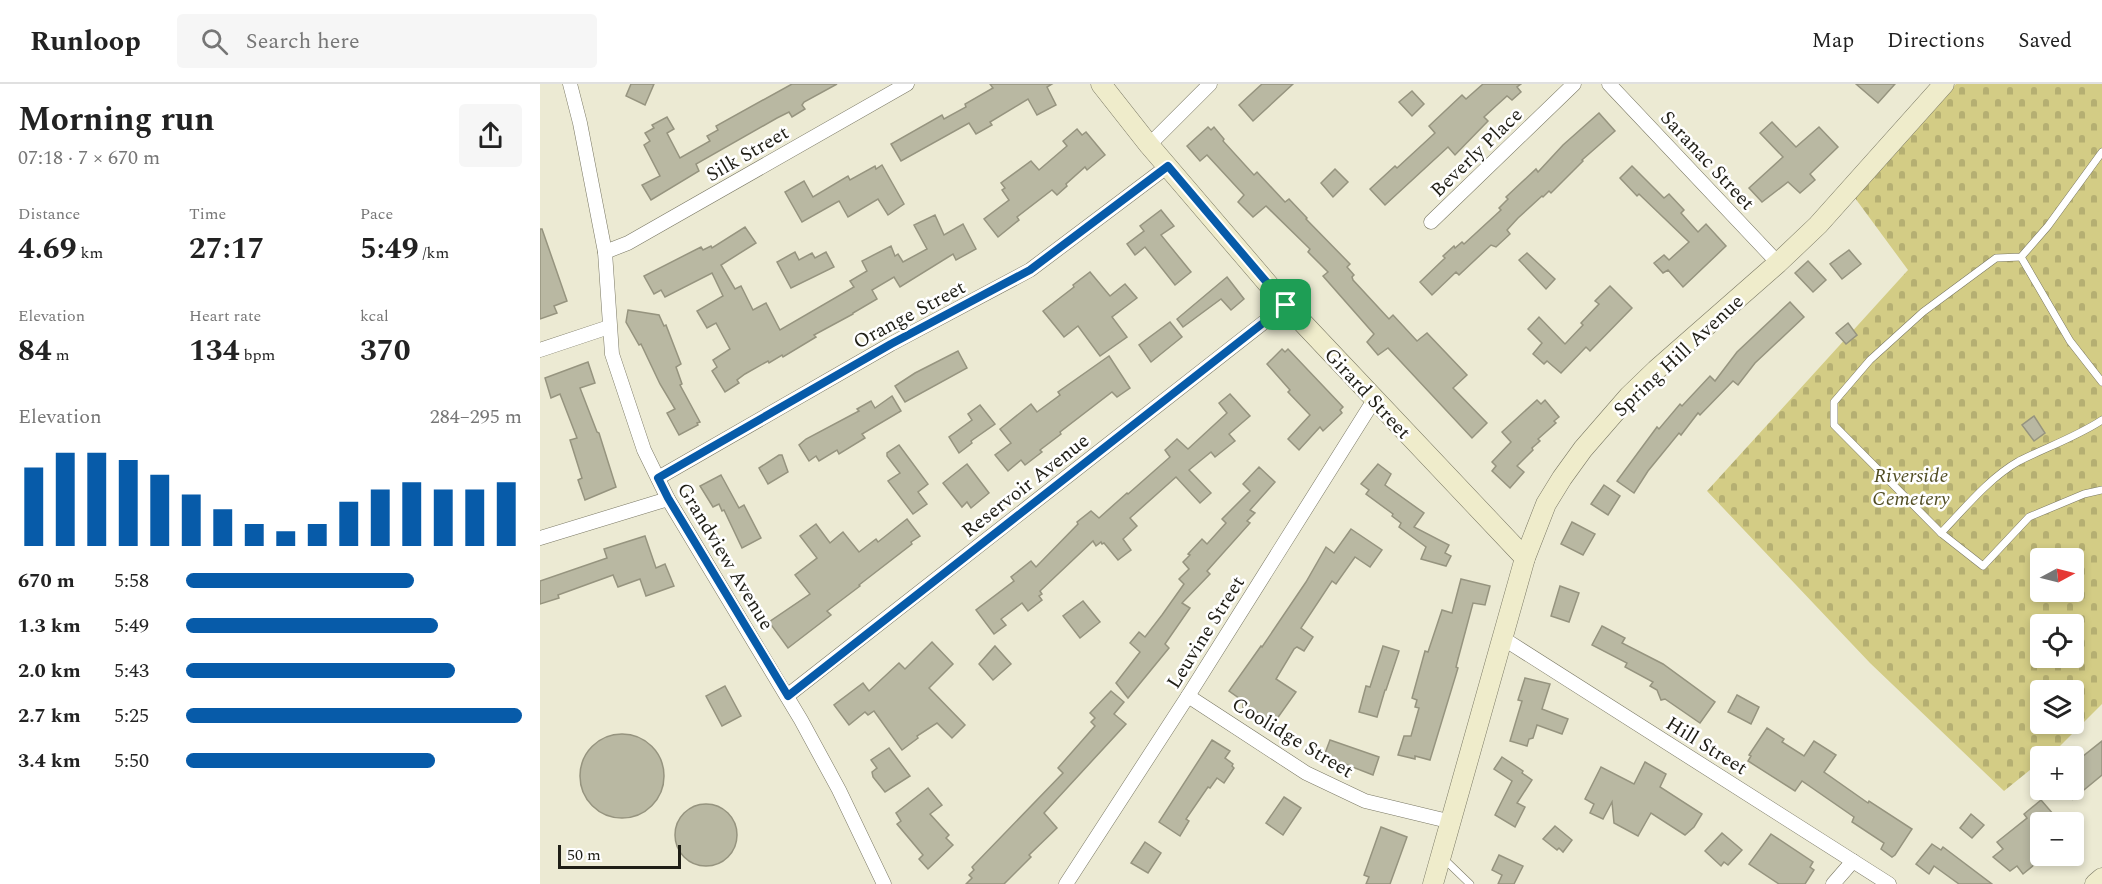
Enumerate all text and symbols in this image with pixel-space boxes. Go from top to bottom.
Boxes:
search box [177,14,597,68]
text: Runloop [30,20,141,63]
icon: search [198,25,231,58]
text: Search here [246,25,360,58]
text: Map [1812,25,1854,57]
text: Directions [1887,25,1985,57]
text: Saved [2018,25,2072,57]
text: Morning run [18,95,215,145]
street label: Beverly Place [1424,101,1530,205]
button: share [459,104,522,167]
street label: Saranac Street [1653,104,1762,217]
street label: Silk Street [700,118,795,190]
text: 07:18 · 7 × 670 m [18,143,160,173]
text: Distance [18,202,80,226]
text: Time [189,202,226,226]
text: Pace [360,202,393,226]
text: 4.69 [18,226,77,272]
text: 27:17 [189,226,264,272]
text: 5:49 [360,226,419,272]
text: km [77,241,103,265]
text: /km [419,241,449,265]
street label: Orange Street [848,273,971,357]
pin [1260,279,1311,330]
street label: Spring Hill Avenue [1607,287,1751,424]
icon: arrive [1269,288,1302,321]
text: Elevation [18,304,85,328]
text: Heart rate [189,304,261,328]
text: kcal [360,304,389,328]
text: 84 [18,328,52,374]
text: 134 [189,328,240,374]
text: 370 [360,328,411,374]
street label: Girard Street [1317,341,1418,446]
text: m [52,343,69,367]
text: bpm [240,343,275,367]
text: Elevation [18,402,102,432]
text: 284–295 m [430,402,522,432]
street label: Reservoir Avenue [955,426,1096,545]
park label: Riverside Cemetery [1872,461,1950,514]
street label: Grandview Avenue [669,477,781,636]
north arrow [2030,548,2084,602]
map controls [2030,548,2084,866]
text: 670 m [18,566,75,596]
text: 5:58 [114,566,149,596]
street label: Leuvine Street [1159,570,1253,695]
text: 1.3 km [18,611,81,641]
text: 5:49 [114,611,149,641]
button: locate [2030,614,2084,668]
text: 2.0 km [18,656,81,686]
text: 5:43 [114,656,149,686]
button: layers [2030,680,2084,734]
street label: Coolidge Street [1226,690,1359,786]
text: 2.7 km [18,701,81,731]
text: 5:25 [114,701,149,731]
street label: Hill Street [1660,709,1753,783]
text: 3.4 km [18,746,81,776]
text: 5:50 [114,746,149,776]
button: + [2030,746,2084,800]
button: − [2030,812,2084,866]
scale bar [558,842,681,870]
text: 50 m [567,843,601,867]

